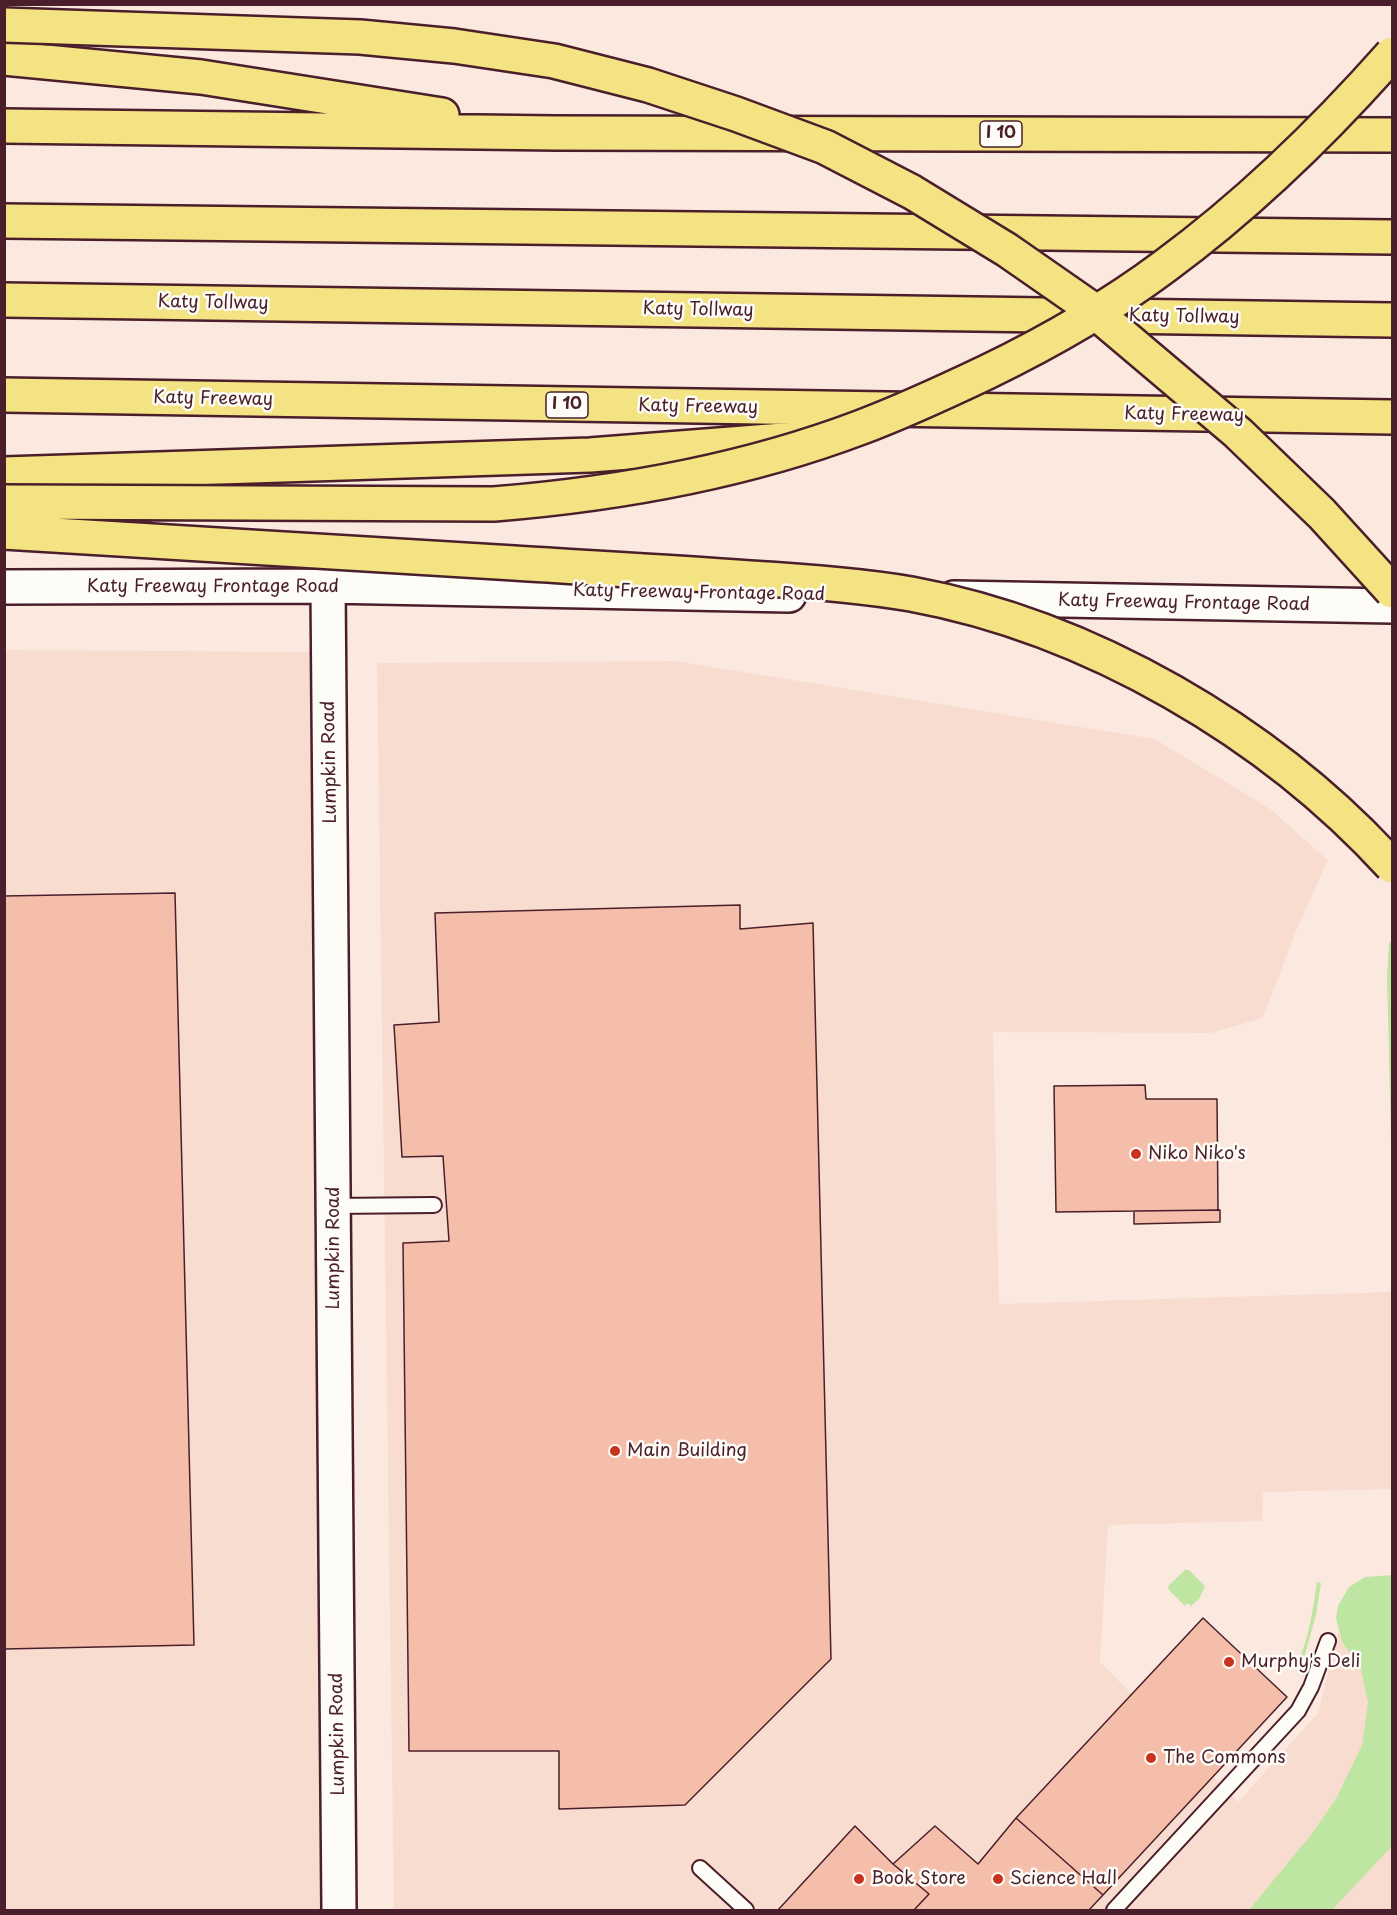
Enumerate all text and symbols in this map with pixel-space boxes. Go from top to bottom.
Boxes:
road number: I 10 [980,121,1022,147]
street label: Katy Tollway [157,291,269,315]
street label: Katy Tollway [642,298,754,322]
street label: Katy Tollway [1128,305,1240,329]
street label: Katy Freeway [153,387,273,411]
road number: I 10 [546,392,588,418]
street label: Katy Freeway [638,395,758,419]
street label: Katy Freeway [1124,403,1244,427]
street label: Katy Freeway Frontage Road [87,576,339,598]
street label: Katy Freeway Frontage Road [573,580,825,606]
street label: Katy Freeway Frontage Road [1058,590,1310,616]
street label: Lumpkin Road [318,700,342,824]
place label: Niko Niko's [1148,1143,1246,1165]
marker: Niko Niko's [1129,1147,1143,1161]
street label: Lumpkin Road [323,1187,345,1309]
place label: Main Building [627,1440,747,1462]
marker: Main Building [608,1444,622,1458]
place label: Murphy's Deli [1241,1651,1360,1673]
marker: Murphy's Deli [1222,1655,1236,1669]
street label: Lumpkin Road [326,1672,350,1796]
place label: The Commons [1163,1747,1286,1769]
marker: The Commons [1144,1751,1158,1765]
place label: Book Store [871,1868,966,1890]
place label: Science Hall [1010,1868,1117,1890]
marker: Book Store [852,1872,866,1886]
marker: Science Hall [991,1872,1005,1886]

